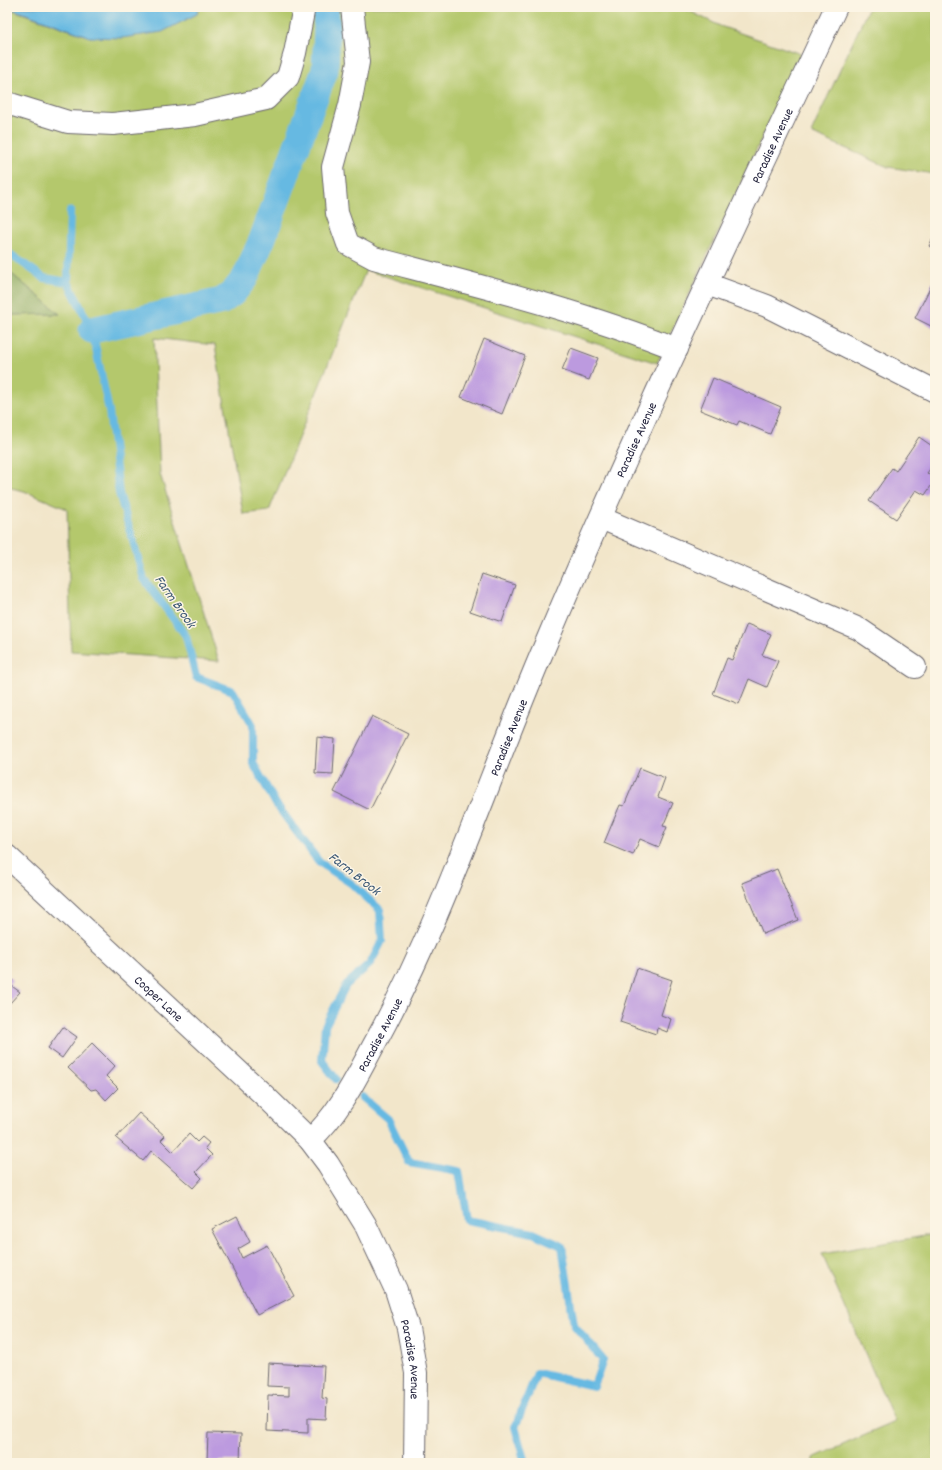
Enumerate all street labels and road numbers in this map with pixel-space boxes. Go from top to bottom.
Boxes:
street label: Paradise Avenue [748,105,800,187]
street label: Paradise Avenue [612,399,663,481]
street label: Paradise Avenue [486,696,534,779]
street label: Cooper Lane [129,972,186,1027]
street label: Paradise Avenue [354,995,409,1076]
street label: Paradise Avenue [394,1317,423,1400]

